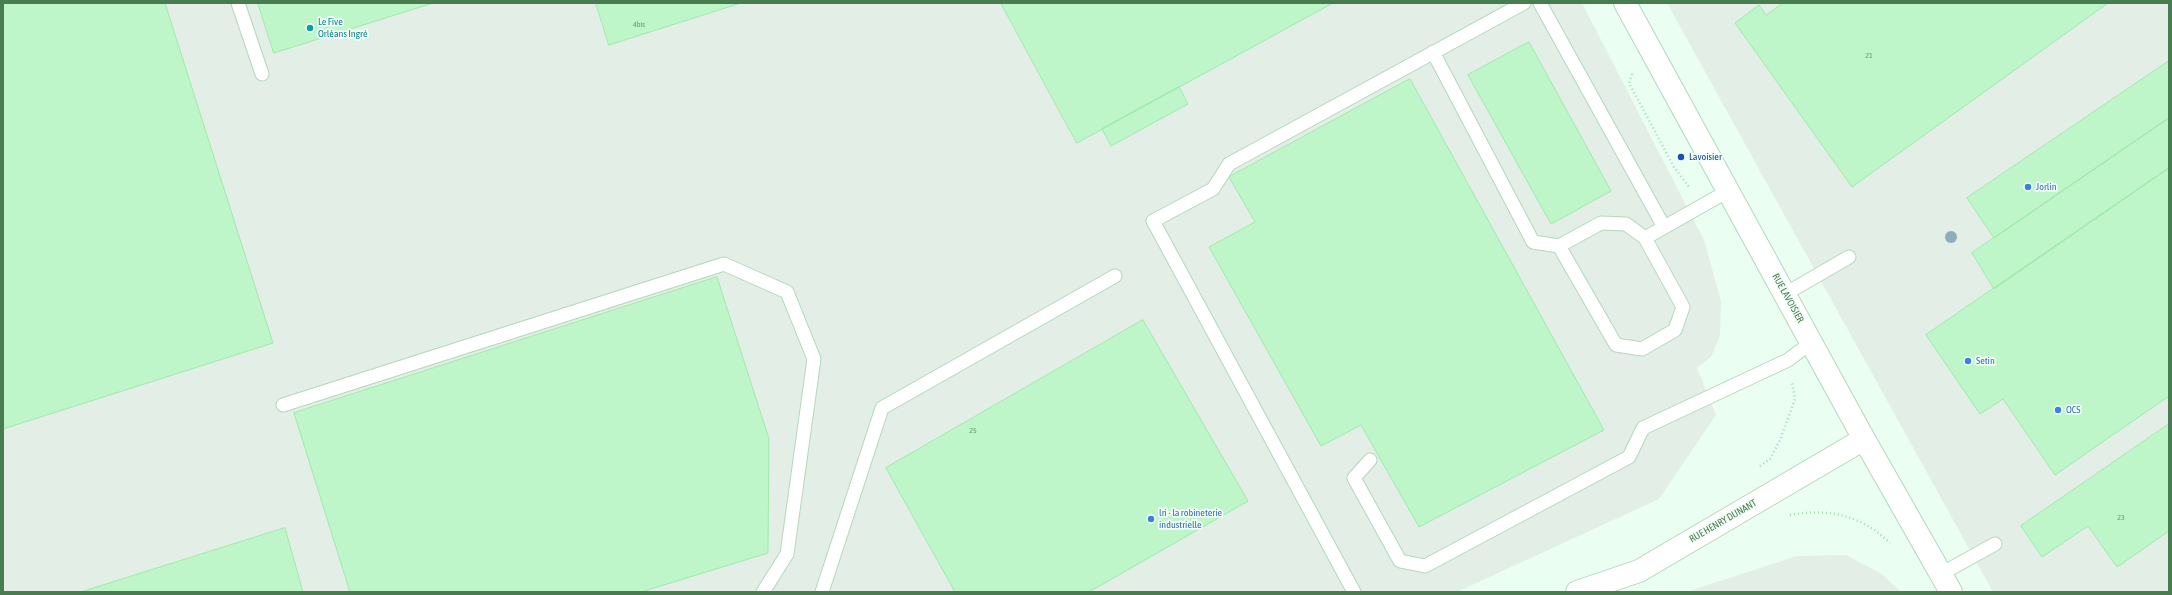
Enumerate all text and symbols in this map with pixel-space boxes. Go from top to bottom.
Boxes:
place label: Le Five Orléans Ingré [318,16,367,40]
house number: 4bis [633,19,645,29]
marker: Le Five Orléans Ingré [305,23,315,33]
house number: 21 [1865,50,1873,60]
place label: Lavoisier [1689,151,1722,163]
marker: Lavoisier [1676,152,1686,162]
place label: Jorlin [2036,181,2057,193]
marker: Jorlin [2023,182,2033,192]
street label: RUE LAVOISIER [1770,271,1806,325]
place label: Setin [1976,355,1995,367]
marker: Setin [1963,356,1973,366]
place label: OCS [2066,404,2081,416]
marker: OCS [2053,405,2063,415]
house number: 25 [969,425,977,435]
street label: RUE HENRY DUNANT [1687,497,1759,545]
place label: lri - la robineterie industrielle [1159,507,1222,530]
house number: 23 [2117,512,2125,522]
marker: lri - la robineterie industrielle [1146,514,1156,524]

